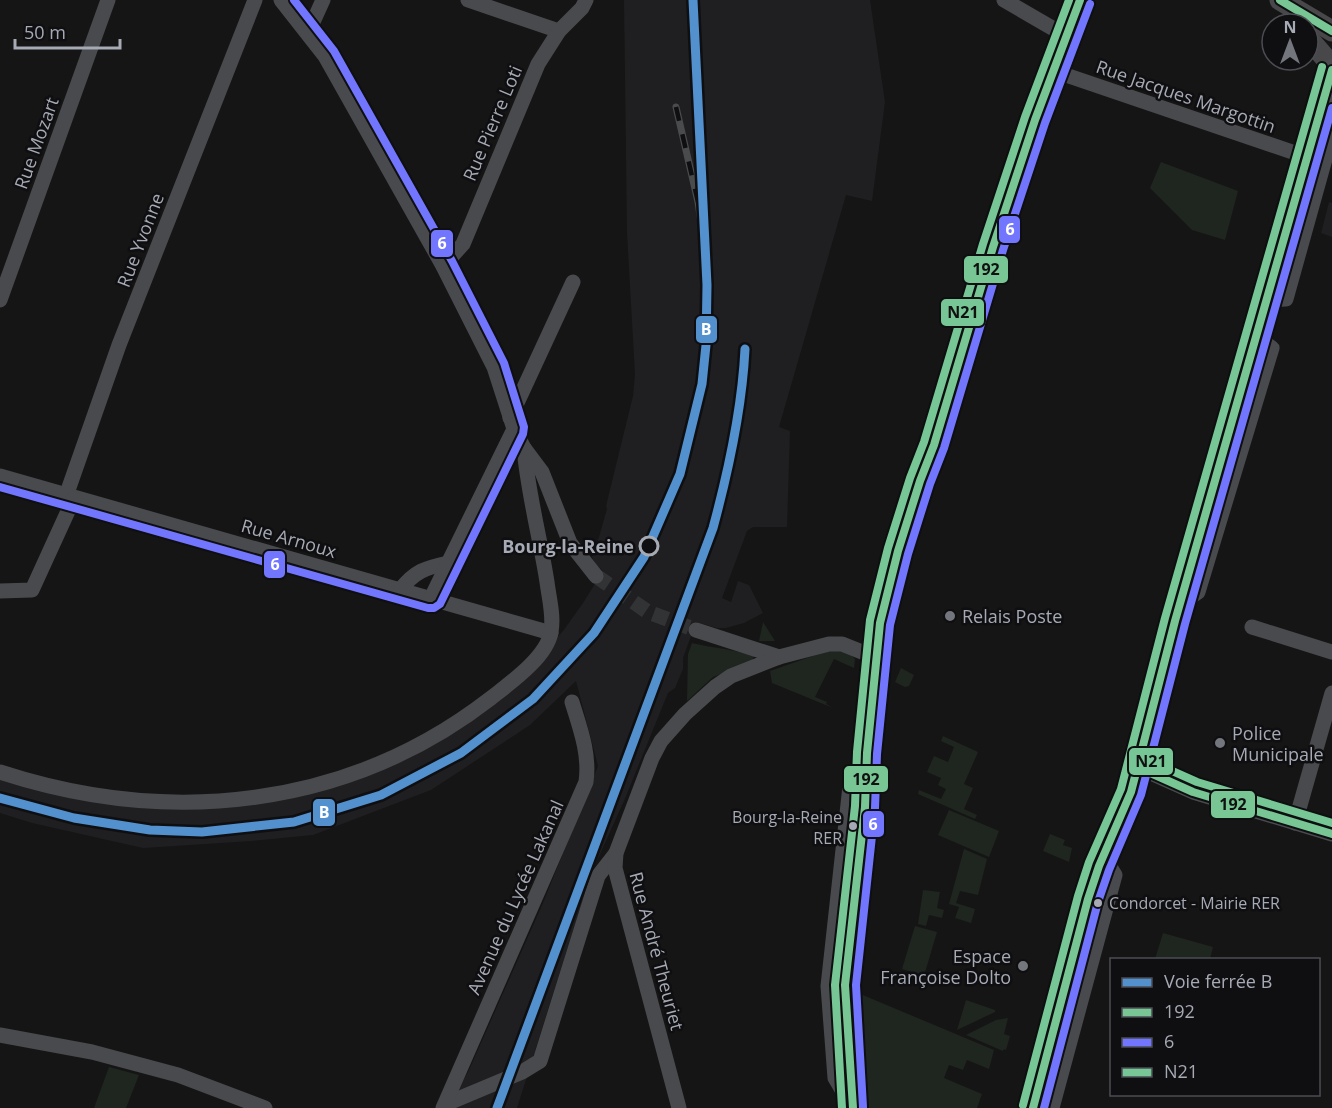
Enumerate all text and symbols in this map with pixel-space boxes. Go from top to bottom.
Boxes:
scale bar [15,12,120,50]
north arrow [1260,12,1320,72]
text: N [1283,16,1297,38]
text: 50 m [24,20,66,44]
street label: Rue Jacques Margottin [1093,54,1279,138]
street label: Rue Pierre Loti [457,62,527,184]
street label: Rue Mozart [8,94,64,192]
street label: Rue Yvonne [111,189,169,291]
line badge: 6 [998,215,1021,244]
text: 6 [1005,218,1015,240]
line badge: 6 [430,229,454,258]
text: 6 [437,232,447,254]
line badge: 192 [963,255,1009,284]
text: 192 [972,258,1000,280]
line badge: N21 [940,298,985,327]
text: N21 [947,301,979,323]
line badge: B [695,315,718,344]
text: B [701,318,711,340]
street label: Rue Arnoux [239,513,340,563]
place label: Bourg-la-Reine [502,534,634,558]
marker: Bourg-la-Reine [639,536,659,556]
line badge: 6 [263,550,286,579]
text: 6 [270,553,280,575]
place label: Relais Poste [962,604,1062,628]
marker: Relais Poste [943,609,957,623]
place label: Police Municipale [1232,721,1324,766]
marker: Police Municipale [1213,736,1227,750]
line badge: N21 [1128,747,1174,776]
text: N21 [1135,750,1167,772]
line badge: 192 [843,765,889,793]
text: 192 [852,768,880,790]
line badge: 192 [1210,790,1256,819]
text: 192 [1219,793,1247,815]
street label: Avenue du Lycée Lakanal [461,796,569,998]
line badge: B [312,798,336,827]
text: B [319,801,329,823]
place label: Bourg-la-Reine RER [732,806,842,849]
line badge: 6 [862,810,885,838]
text: 6 [868,813,878,835]
marker: Bourg-la-Reine RER [847,820,859,832]
street label: Rue André Theuriet [624,869,690,1033]
place label: Condorcet - Mairie RER [1109,892,1280,914]
marker: Condorcet - Mairie RER [1092,897,1104,909]
place label: Espace Françoise Dolto [880,944,1011,989]
legend [1110,958,1320,1096]
marker: Espace Françoise Dolto [1016,959,1030,973]
text: Voie ferrée B [1164,969,1272,993]
text: 192 [1164,999,1195,1023]
text: 6 [1164,1029,1174,1053]
text: N21 [1164,1059,1198,1083]

